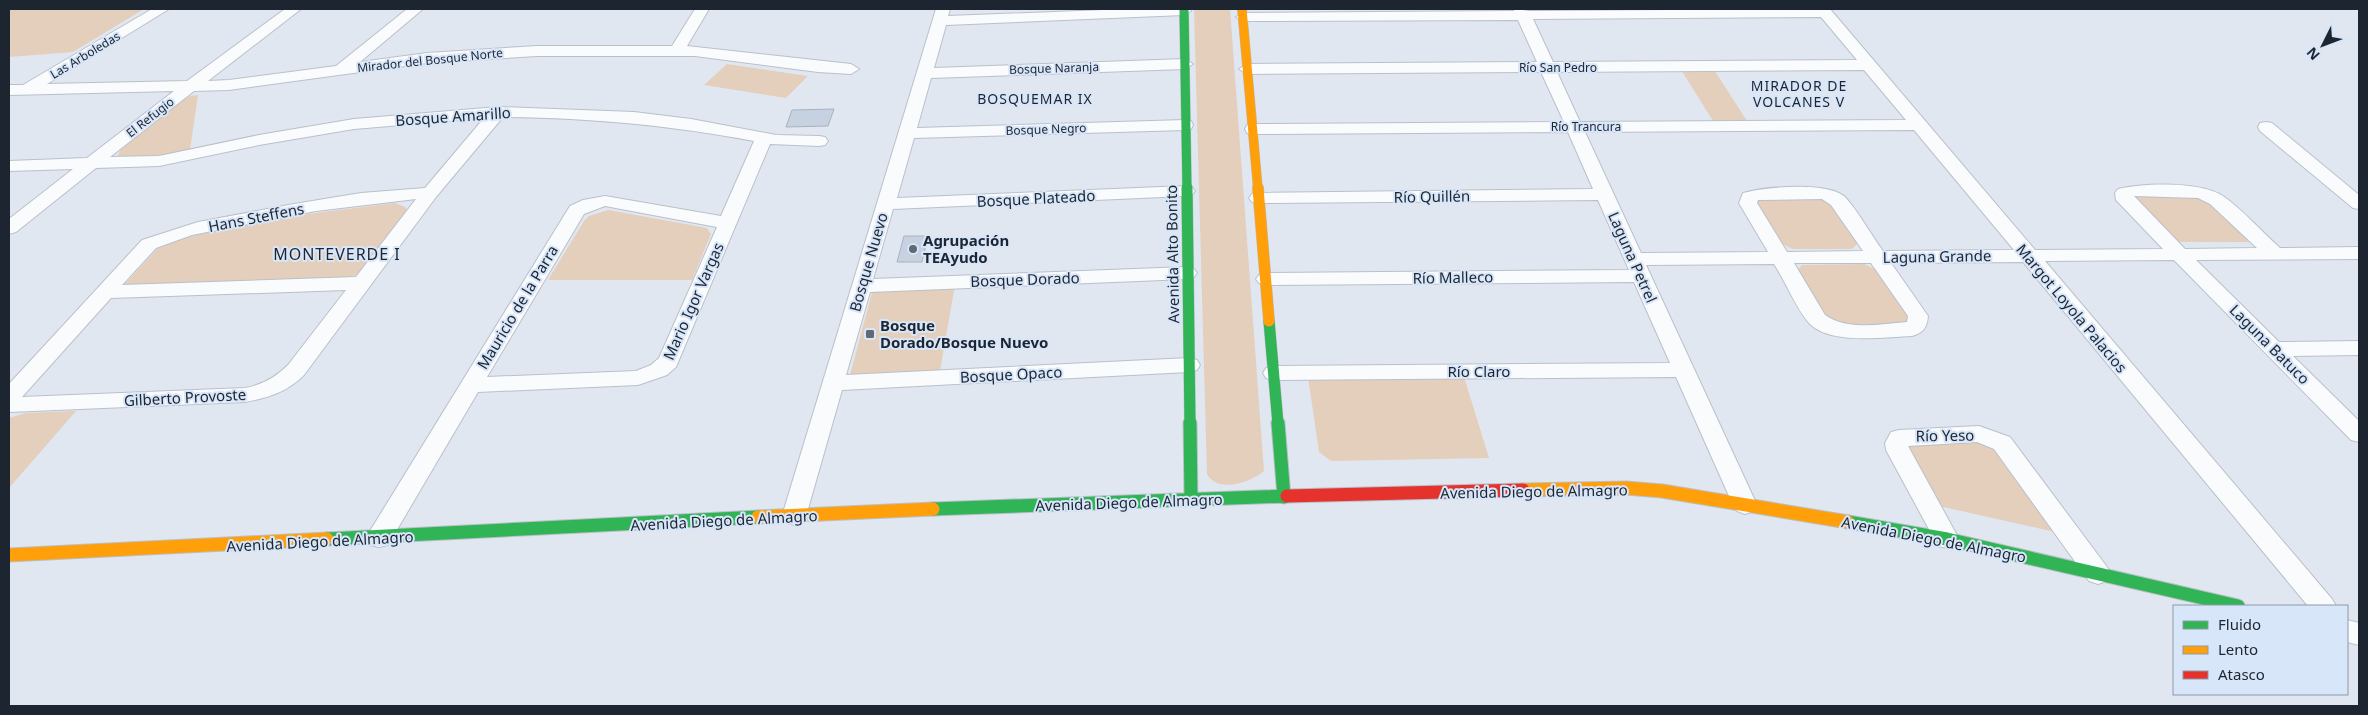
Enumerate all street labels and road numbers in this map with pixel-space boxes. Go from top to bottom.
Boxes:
street label: Las Arboledas [47,27,123,83]
street label: Mirador del Bosque Norte [356,44,504,76]
street label: Bosque Naranja [1009,58,1099,78]
street label: Río San Pedro [1519,59,1597,76]
street label: El Refugio [123,93,177,141]
street label: Bosque Amarillo [395,102,511,130]
street label: Río Trancura [1551,118,1621,135]
street label: Bosque Negro [1005,119,1087,139]
street label: Bosque Plateado [976,185,1096,211]
street label: Avenida Alto Bonito [1161,185,1183,323]
street label: Río Quillén [1394,185,1470,207]
street label: Hans Steffens [206,198,306,236]
street label: Laguna Petrel [1604,208,1662,306]
street label: Bosque Nuevo [844,210,892,314]
street label: Mario Igor Vargas [658,239,728,363]
street label: Margot Loyola Palacios [2012,239,2132,377]
street label: Mauricio de la Parra [472,241,562,373]
street label: Laguna Grande [1883,245,1991,267]
street label: Río Malleco [1412,266,1494,288]
street label: Bosque Dorado [970,267,1080,291]
street label: Laguna Batuco [2226,300,2314,388]
street label: Bosque Opaco [959,361,1063,387]
street label: Río Claro [1448,361,1510,381]
street label: Gilberto Provoste [123,384,247,410]
street label: Río Yeso [1916,424,1974,446]
street label: Avenida Diego de Almagro [1440,479,1628,503]
street label: Avenida Diego de Almagro [1035,489,1223,515]
street label: Avenida Diego de Almagro [630,505,818,535]
street label: Avenida Diego de Almagro [1840,511,2028,567]
street label: Avenida Diego de Almagro [226,526,414,556]

